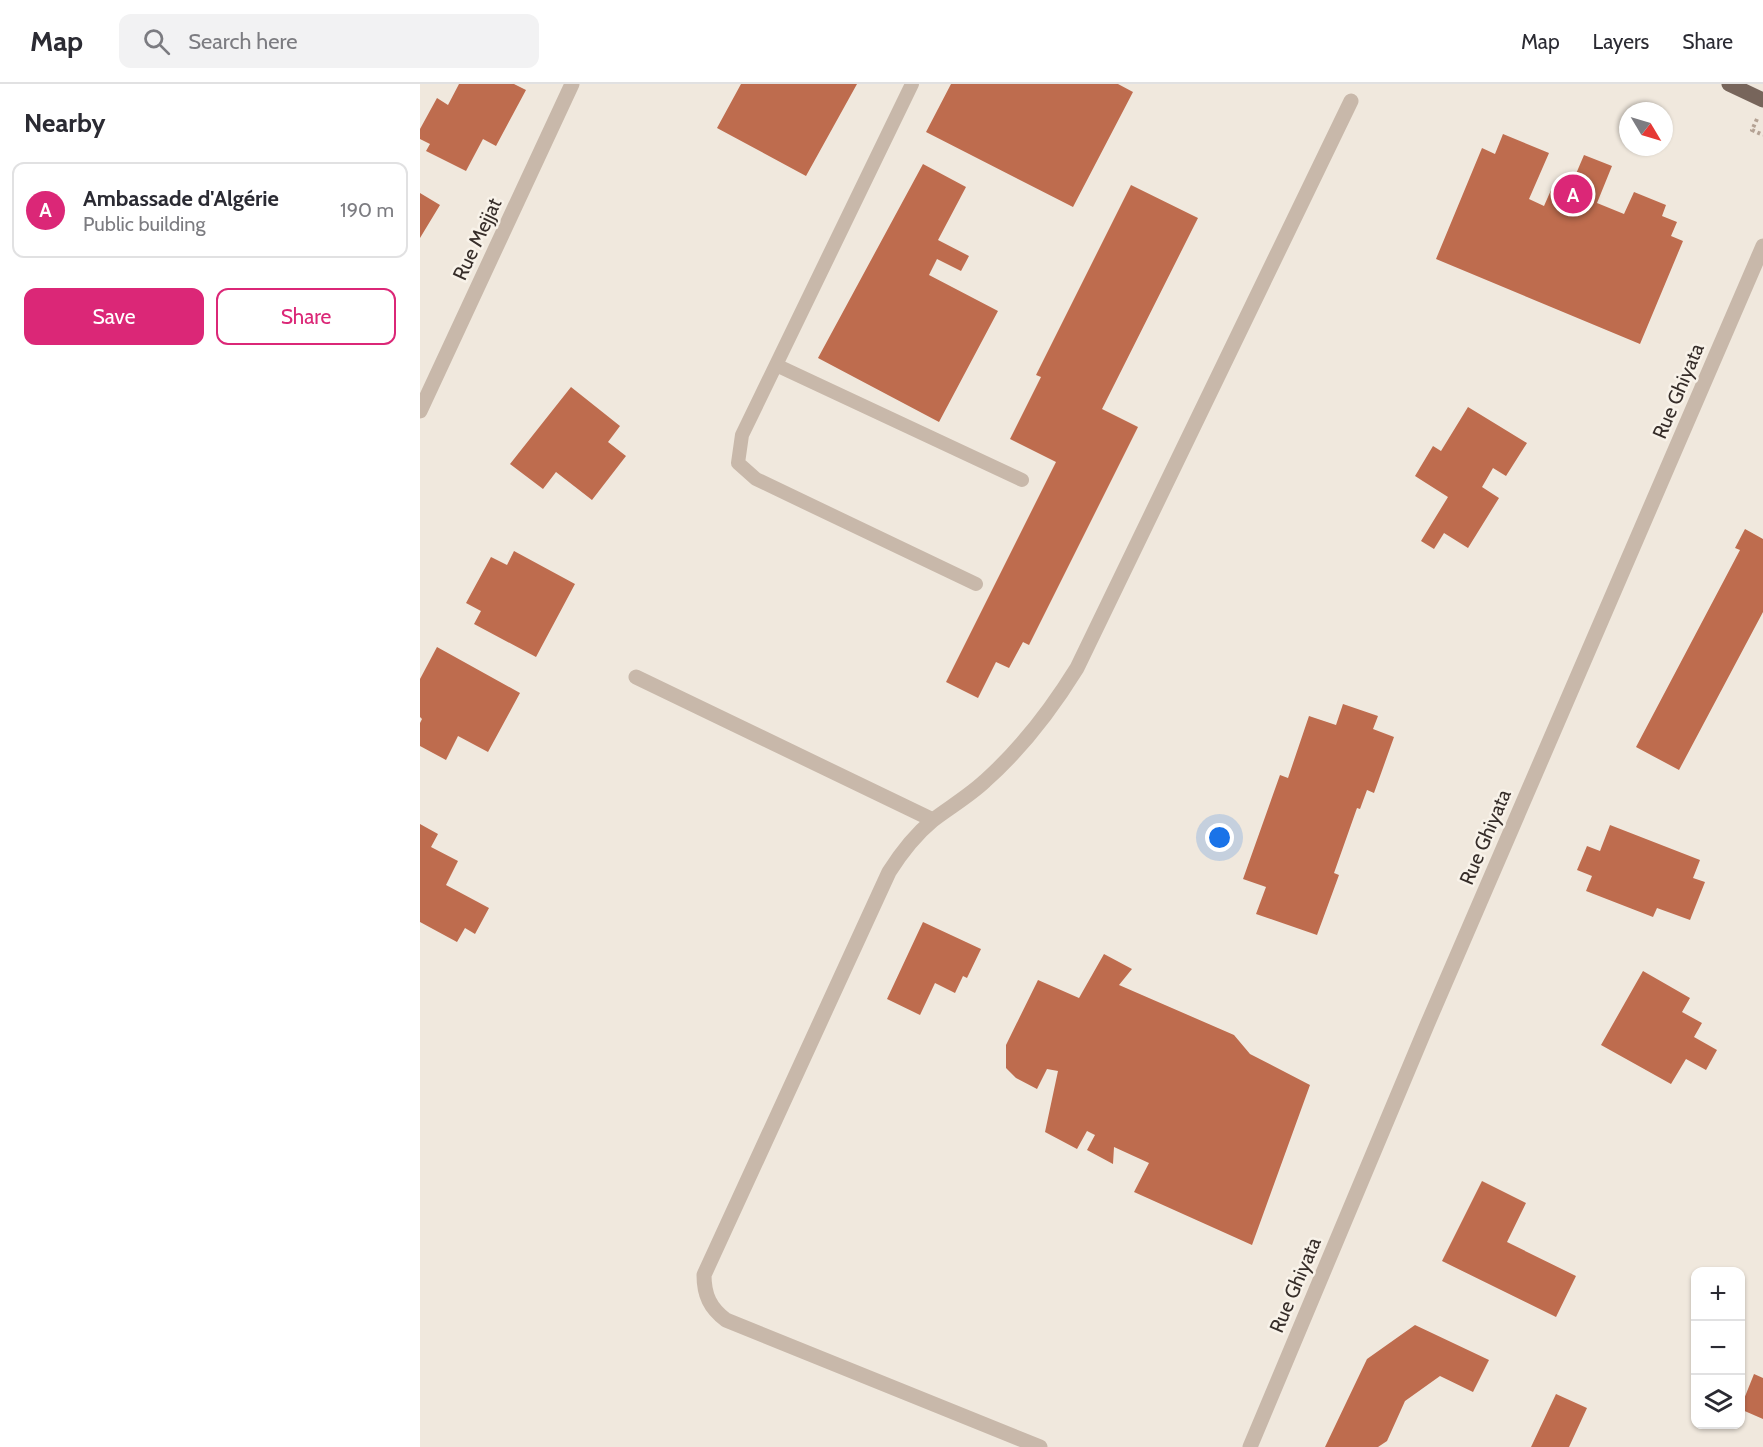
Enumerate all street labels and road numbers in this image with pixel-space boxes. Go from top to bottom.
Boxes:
street label: Rue Mejjat [448,194,507,284]
street label: Rue Ghiyata [1647,339,1709,442]
street label: Rue Ghiyata [1454,785,1516,888]
street label: Rue Ghiyata [1264,1233,1326,1336]

